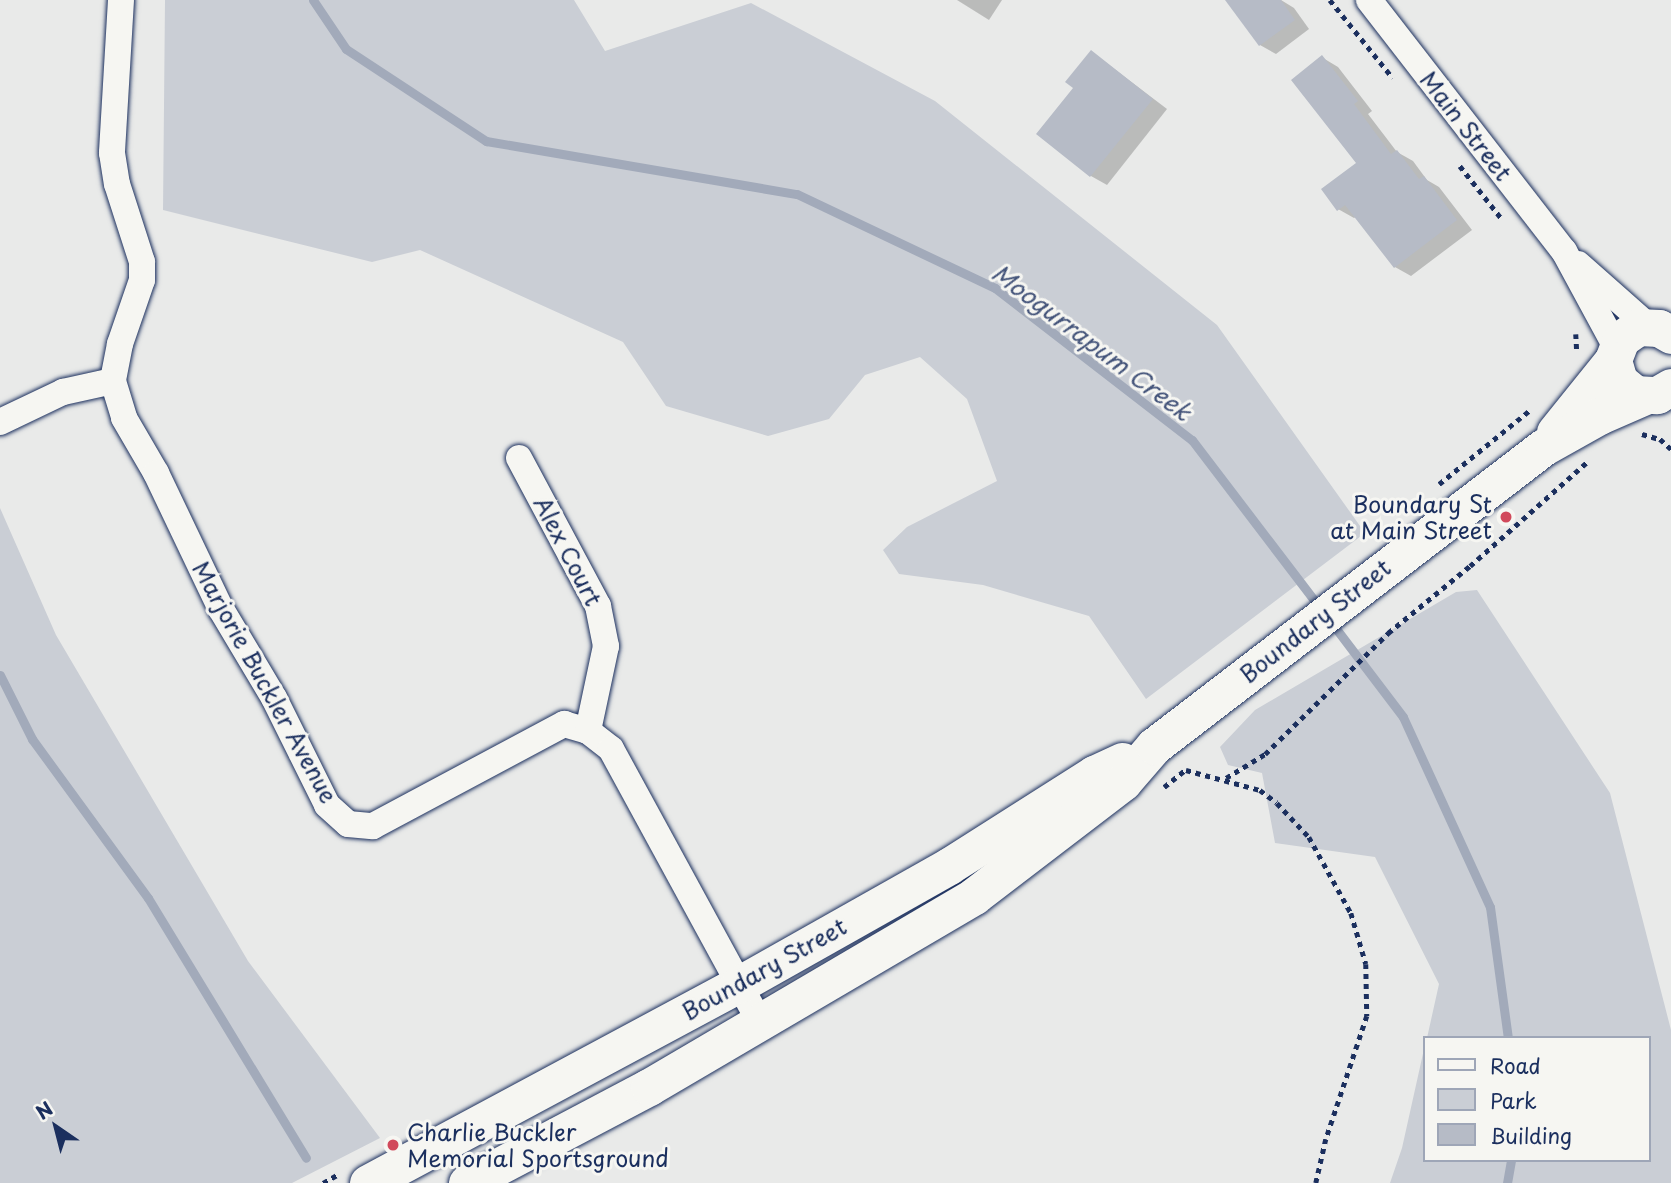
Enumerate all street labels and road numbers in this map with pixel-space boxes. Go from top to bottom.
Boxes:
street label: Main Street [1415,66,1517,186]
street label: Alex Court [529,492,607,610]
street label: Boundary Street [1234,554,1396,688]
street label: Marjorie Buckler Avenue [187,556,343,808]
street label: Boundary Street [677,912,851,1026]

